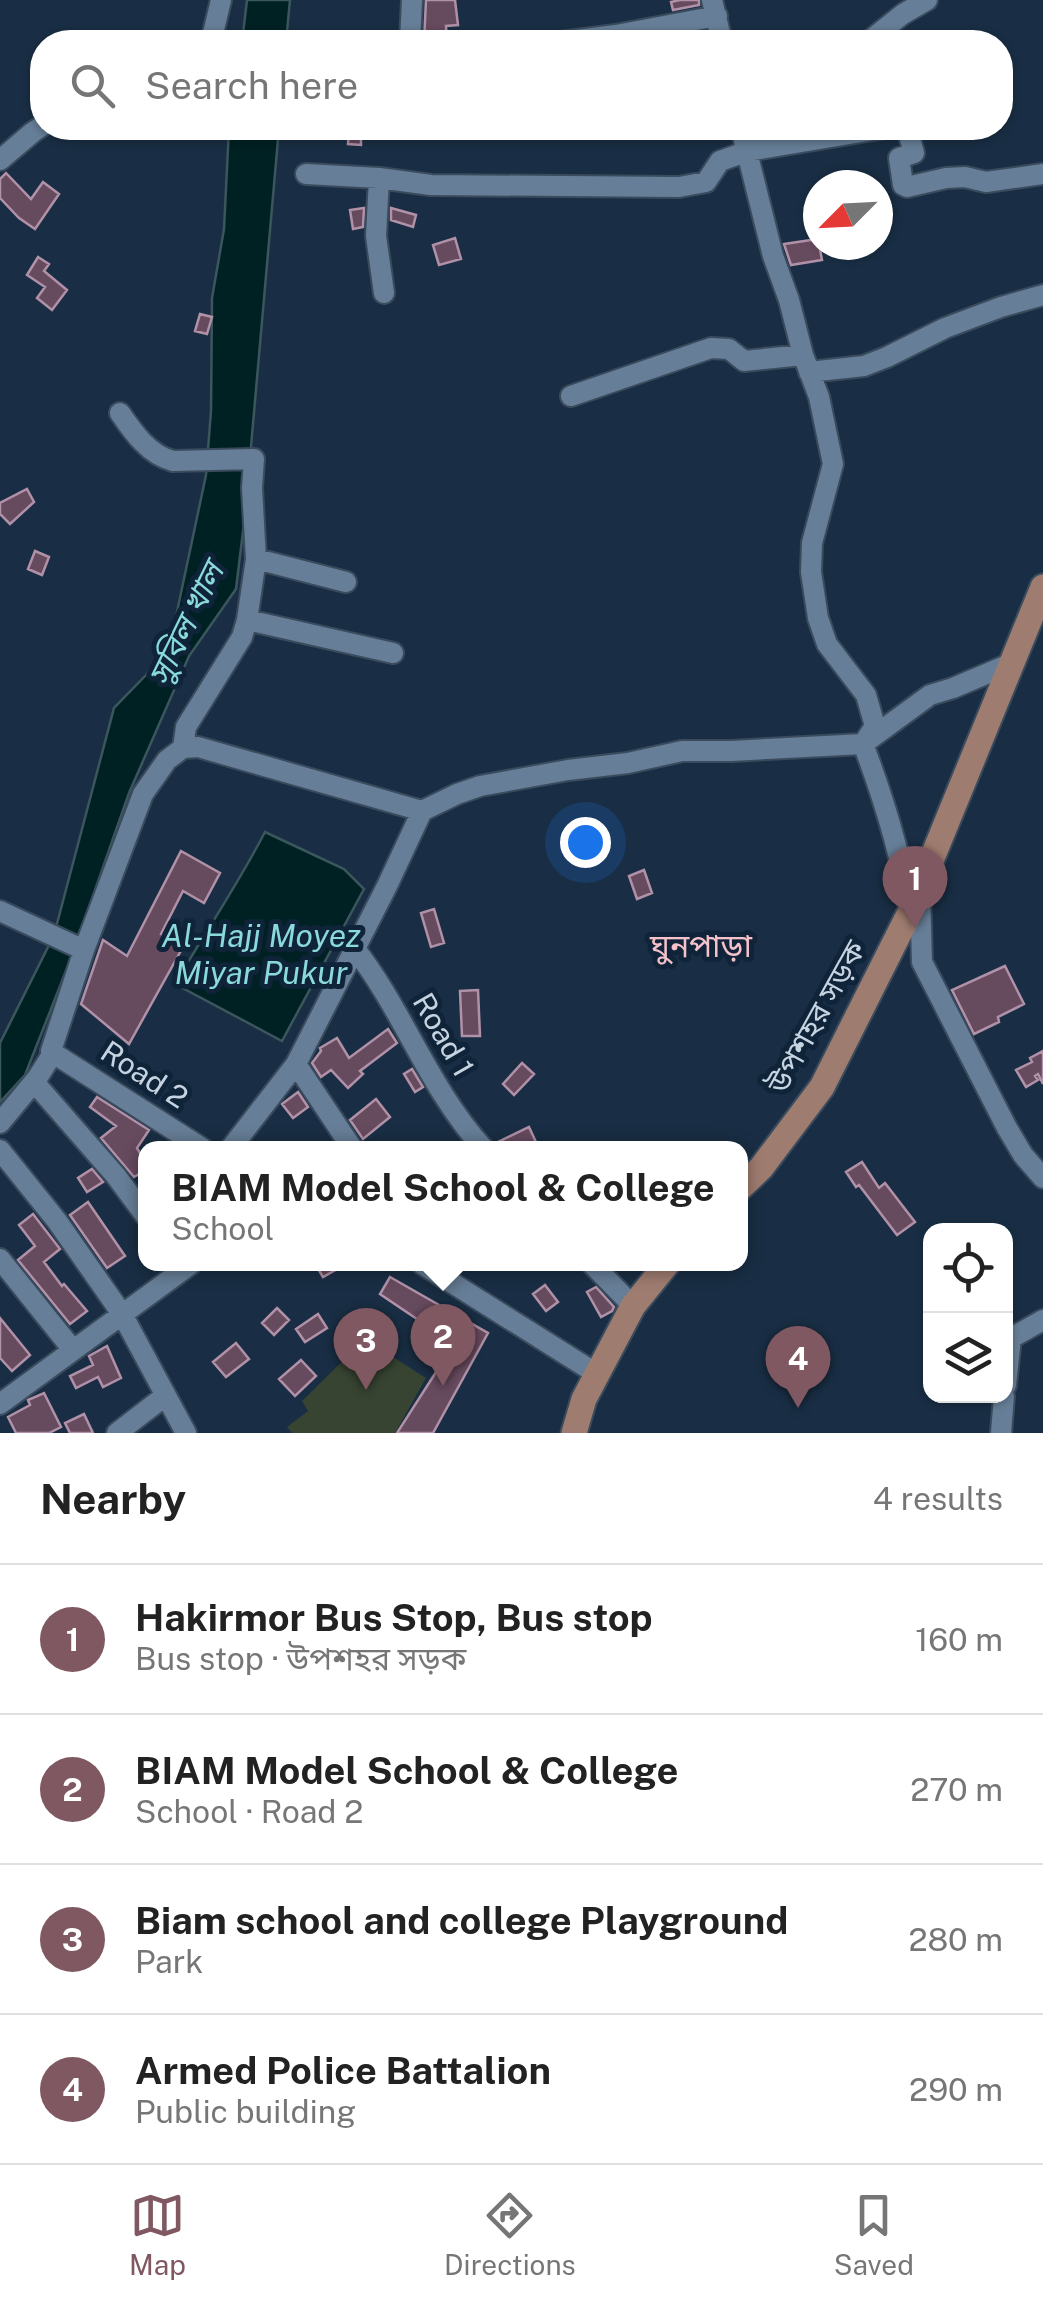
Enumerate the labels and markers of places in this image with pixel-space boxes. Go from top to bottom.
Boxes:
pin: 1 [882,846,948,928]
pin: 2 [410,1304,476,1386]
pin: 3 [334,1308,398,1390]
pin: 4 [766,1326,830,1408]

